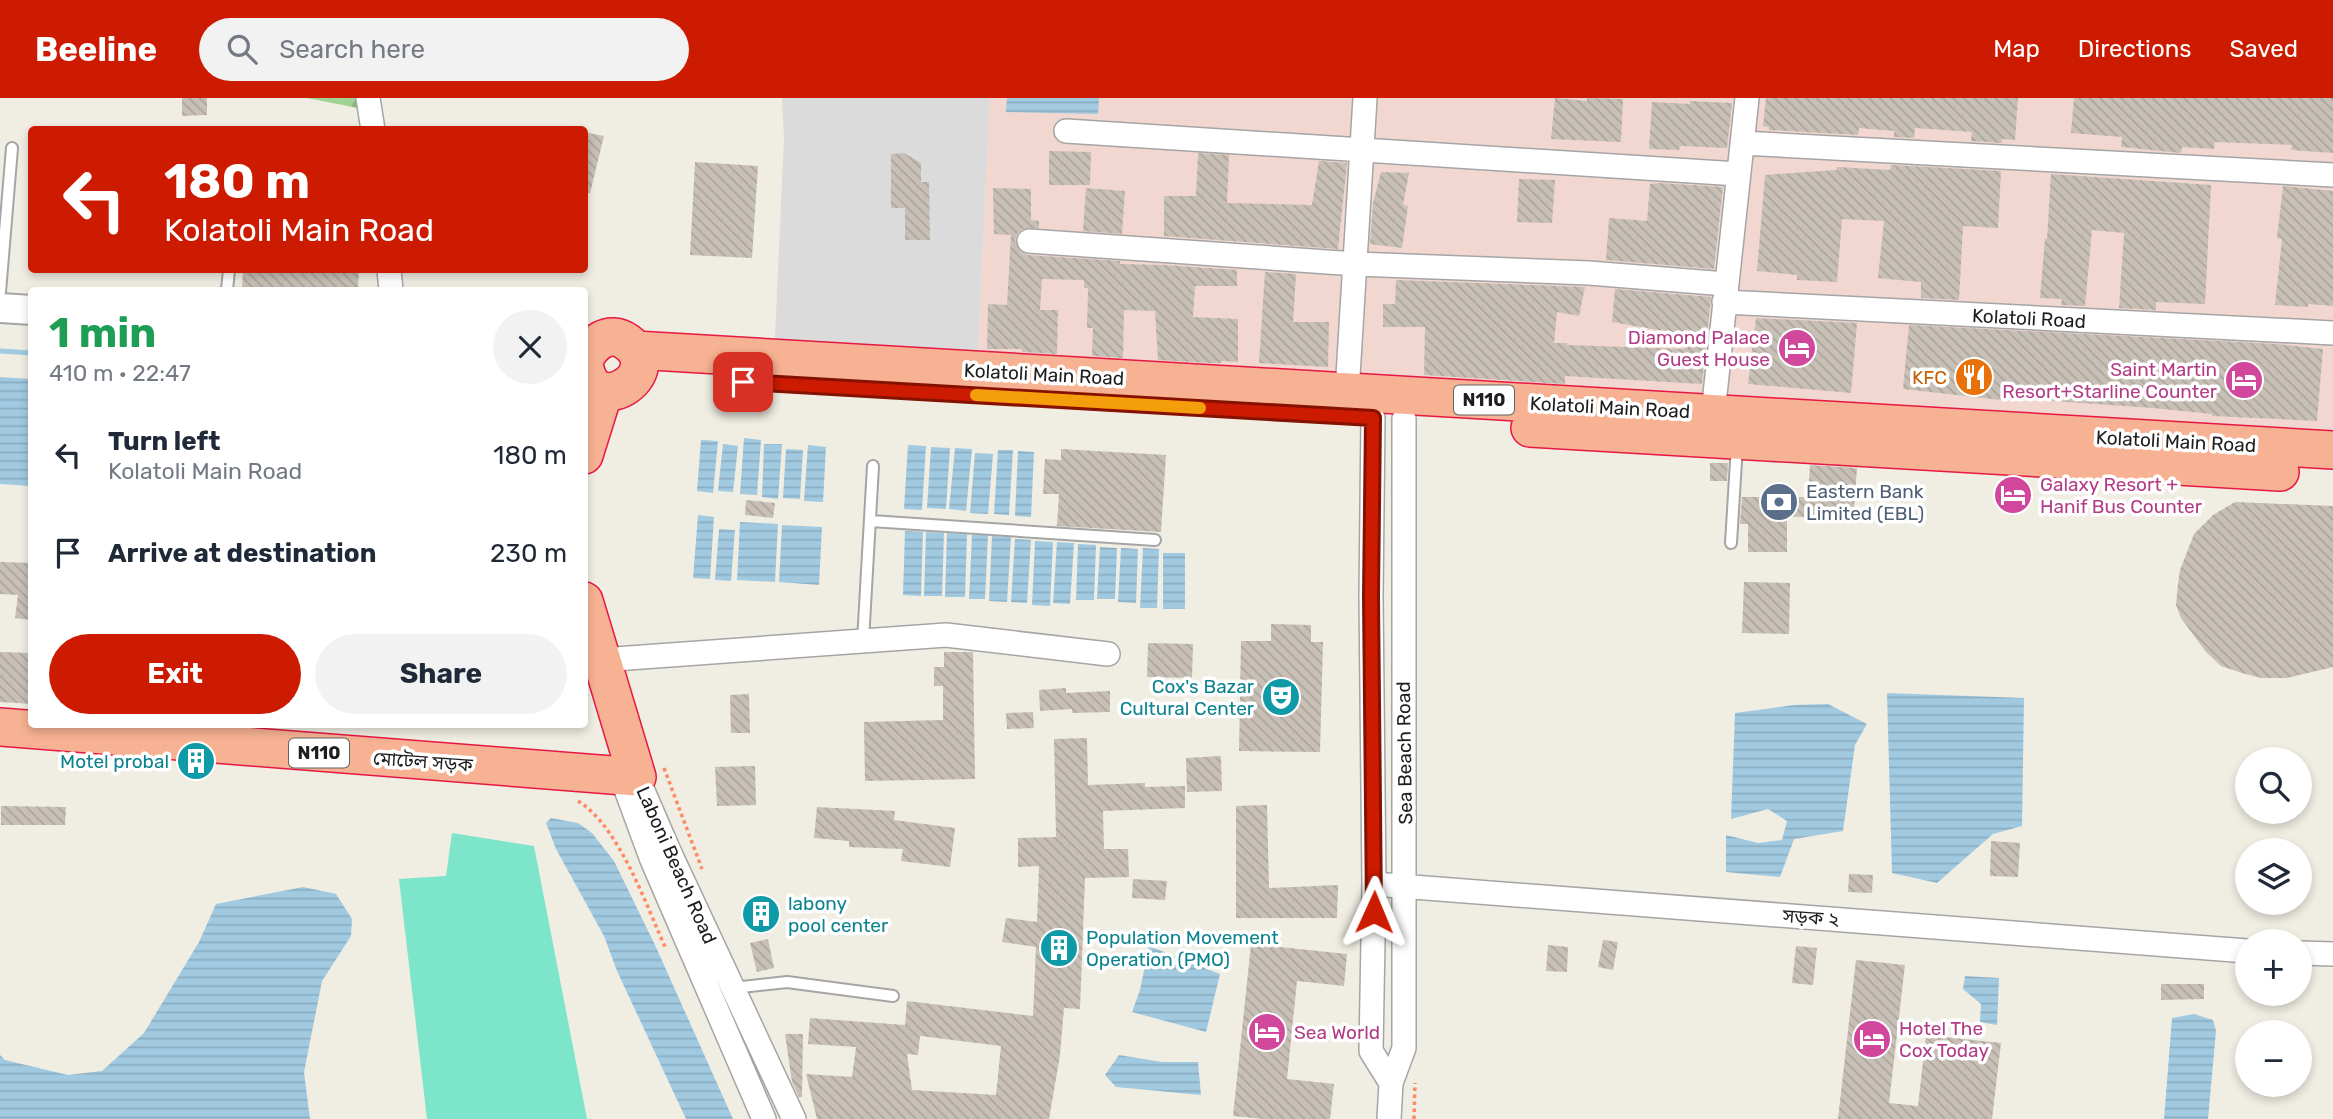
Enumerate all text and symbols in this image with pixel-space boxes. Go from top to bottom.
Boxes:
search box [199,18,689,81]
text: Beeline [35,30,157,69]
icon: search [223,30,261,68]
text: Search here [279,34,425,65]
text: Map [1993,35,2040,63]
text: Directions [2078,35,2191,63]
text: Saved [2229,35,2298,63]
text: 180 m [164,152,310,210]
icon: left [49,154,140,245]
text: Kolatoli Main Road [164,211,434,249]
street label: Kolatoli Road [1971,304,2087,333]
text: 1 min [49,308,156,358]
button: close [493,310,567,384]
place label: Diamond Palace Guest House [1628,326,1770,371]
hotel icon: Diamond Palace Guest House [1776,327,1818,369]
pin [713,352,773,412]
restaurant icon: KFC [1953,356,1995,398]
place label: Saint Martin Resort+Starline Counter [2002,358,2218,403]
text: 410 m · 22:47 [49,359,191,387]
street label: Kolatoli Main Road [963,359,1125,390]
hotel icon: Saint Martin Resort+Starline Counter [2223,359,2265,401]
icon: arrive [724,363,762,401]
place label: KFC [1912,366,1947,389]
road number: N110 [1454,386,1514,414]
street label: Kolatoli Main Road [1529,392,1691,423]
text: Turn left [108,426,220,457]
street label: Kolatoli Main Road [2095,426,2257,457]
icon: left [49,436,87,474]
text: 180 m [493,440,567,471]
text: Kolatoli Main Road [108,457,302,485]
place label: Galaxy Resort + Hanif Bus Counter [2040,473,2203,518]
hotel icon: Galaxy Resort + Hanif Bus Counter [1992,474,2034,516]
place label: Eastern Bank Limited (EBL) [1806,480,1924,525]
bank icon: Eastern Bank Limited (EBL) [1758,481,1800,523]
icon: arrive [49,534,87,572]
text: Arrive at destination [108,538,376,569]
text: 230 m [490,538,567,569]
button: Exit [49,634,301,714]
button: Share [315,634,567,714]
place label: Cox's Bazar Cultural Center [1120,675,1255,720]
theatre icon: Cox's Bazar Cultural Center [1260,676,1302,718]
street label: Sea Beach Road [1392,681,1417,825]
road number: N110 [289,738,349,768]
building icon: Motel probal [175,740,217,782]
street label: মোটেল সড়ক [372,747,474,777]
map controls [2235,747,2312,1097]
button: search [2235,747,2312,824]
place label: Motel probal [60,750,169,773]
street label: Laboni Beach Road [632,783,722,947]
button: layers [2235,838,2312,915]
position arrow [1337,875,1411,949]
place label: labony pool center [788,892,889,937]
building icon: labony pool center [740,893,782,935]
street label: সড়ক ২ [1781,904,1840,931]
place label: Population Movement Operation (PMO) [1086,926,1279,971]
building icon: Population Movement Operation (PMO) [1038,927,1080,969]
button: + [2235,929,2312,1006]
hotel icon: Sea World [1246,1011,1288,1053]
place label: Hotel The Cox Today [1899,1017,1989,1062]
hotel icon: Hotel The Cox Today [1851,1018,1893,1060]
button: − [2235,1020,2312,1097]
place label: Sea World [1294,1021,1380,1044]

